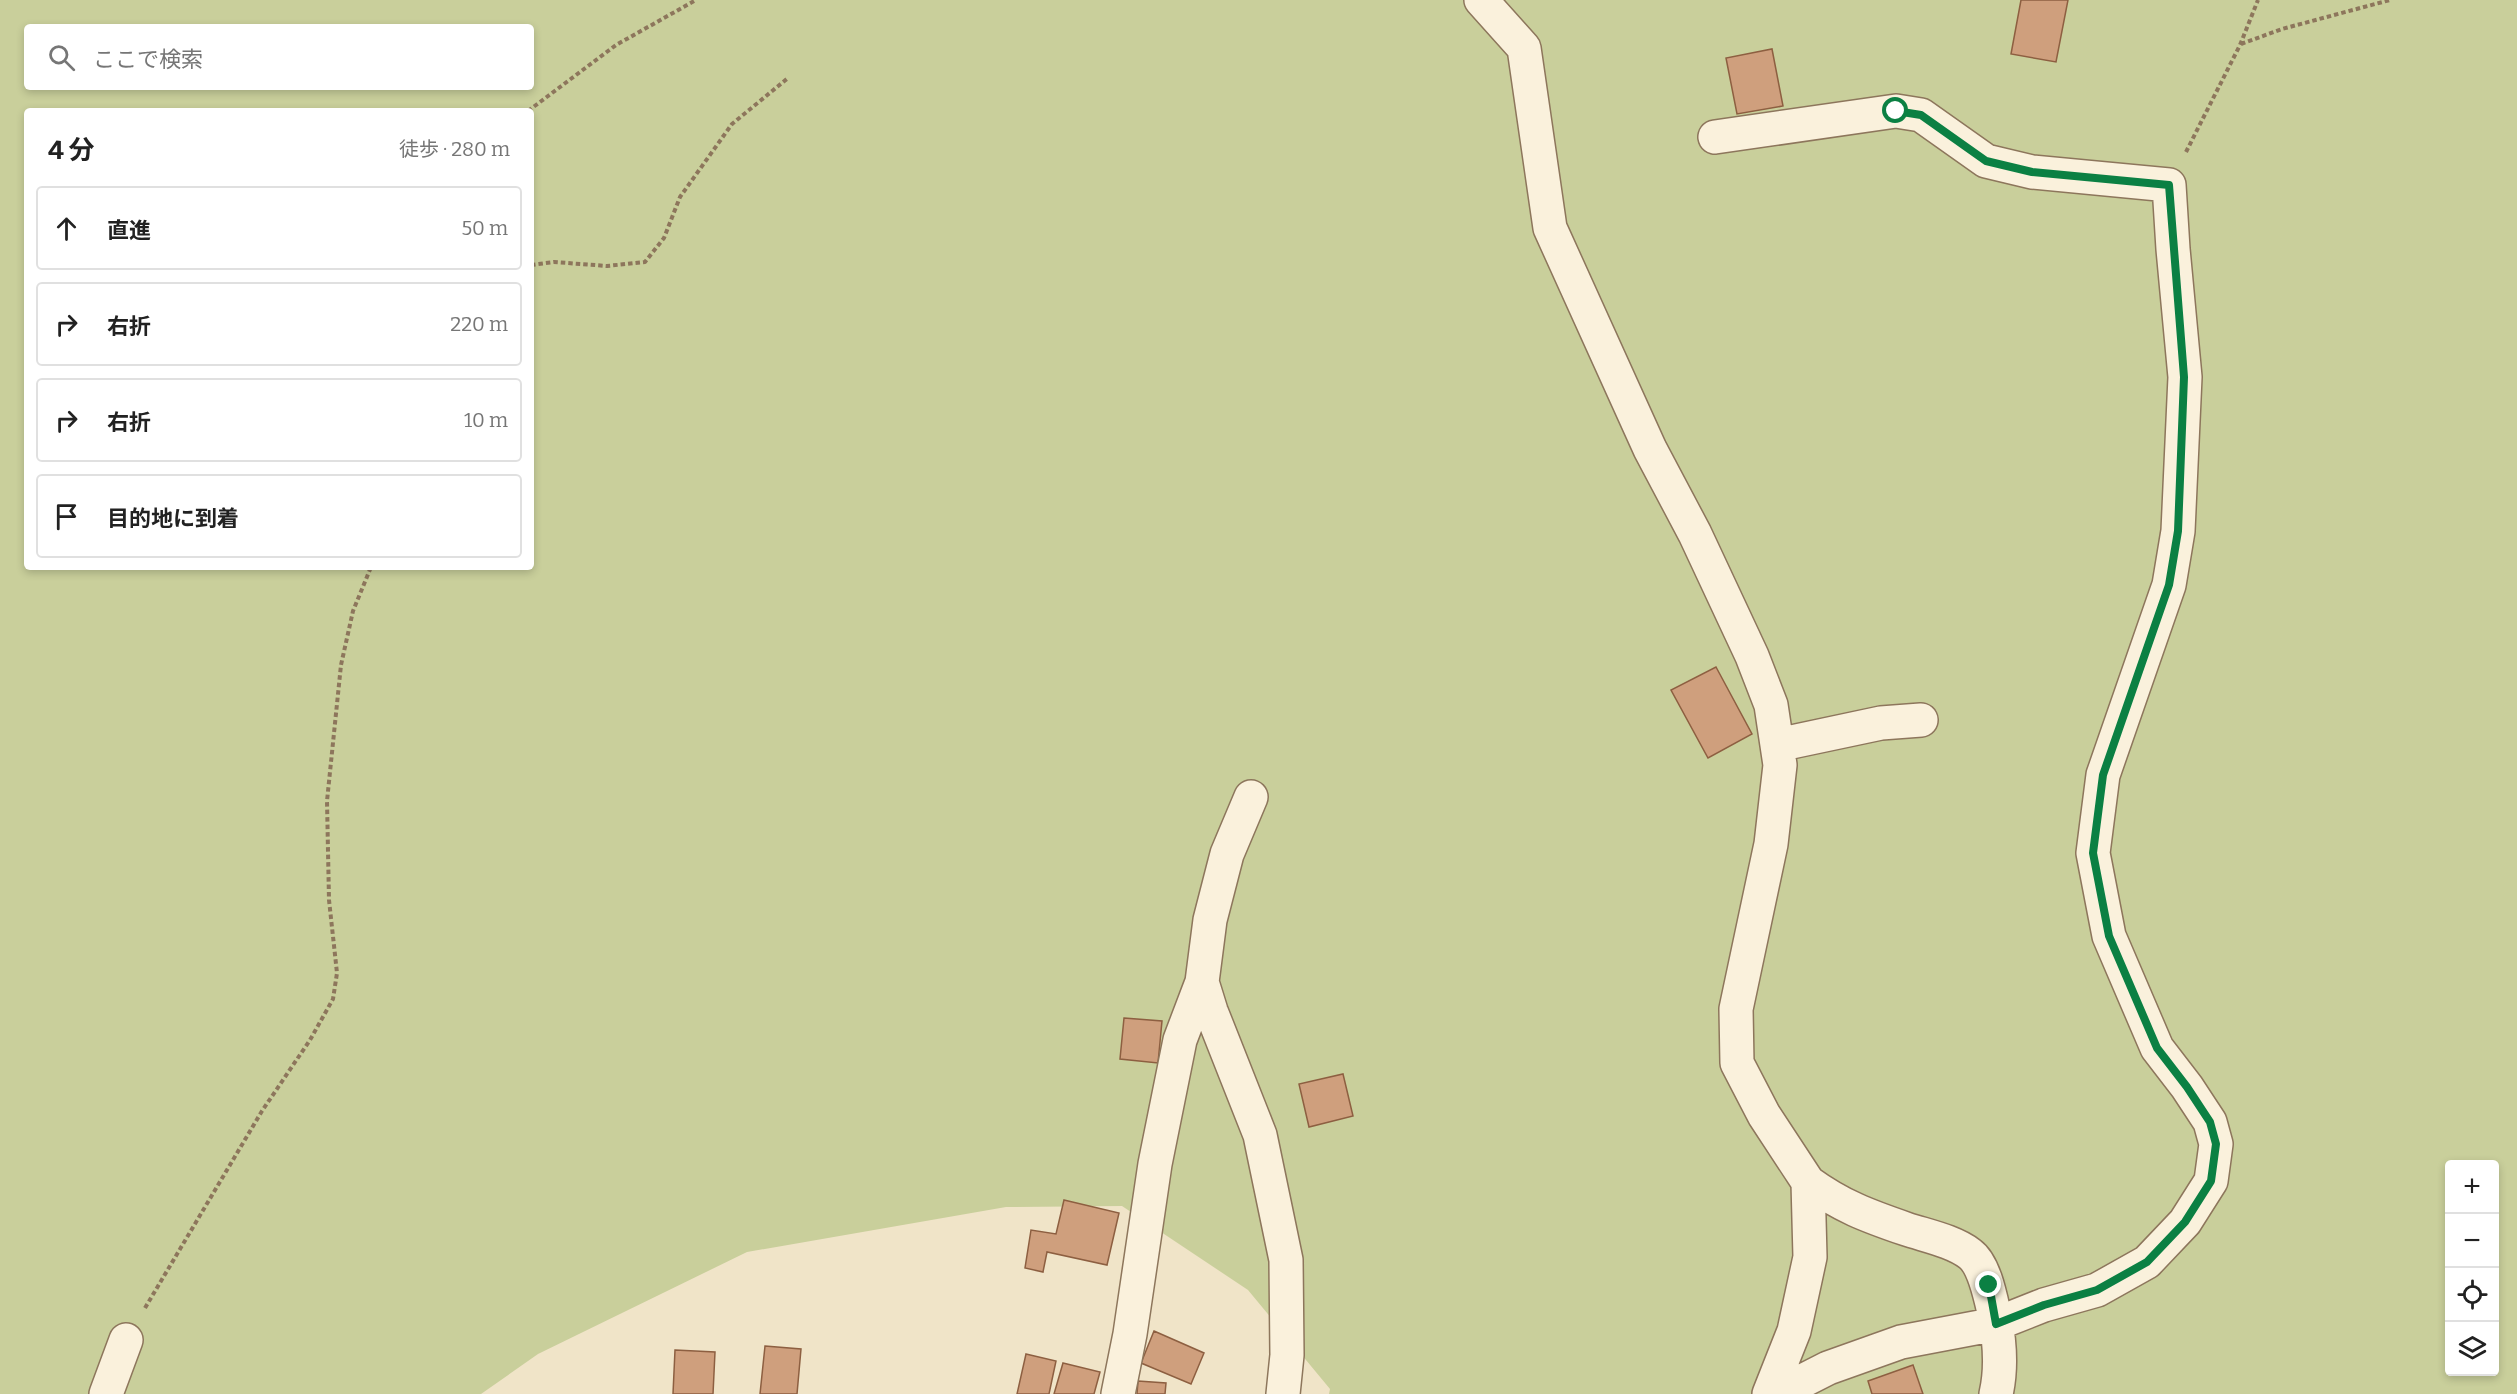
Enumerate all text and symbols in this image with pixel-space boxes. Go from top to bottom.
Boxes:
search box [24,24,534,90]
icon: search [45,41,78,74]
text: ここで検索 [93,46,203,73]
route start [1882,97,1908,123]
text: 4 分 [48,135,95,166]
text: 徒歩 · 280 m [399,137,510,161]
icon: ahead [50,212,83,245]
text: 50 m [461,216,508,240]
text: 直進 [107,217,151,244]
icon: right [50,308,83,341]
text: 220 m [450,312,508,336]
text: 右折 [107,313,151,340]
icon: right [50,404,83,437]
text: 10 m [464,408,508,432]
text: 右折 [107,409,151,436]
icon: arrive [50,500,83,533]
text: 目的地に到着 [107,505,239,532]
map controls [2445,1160,2499,1376]
button: + [2445,1160,2499,1214]
button: − [2445,1214,2499,1268]
button: locate [2445,1268,2499,1322]
route end [1975,1271,2001,1297]
button: layers [2445,1322,2499,1376]

